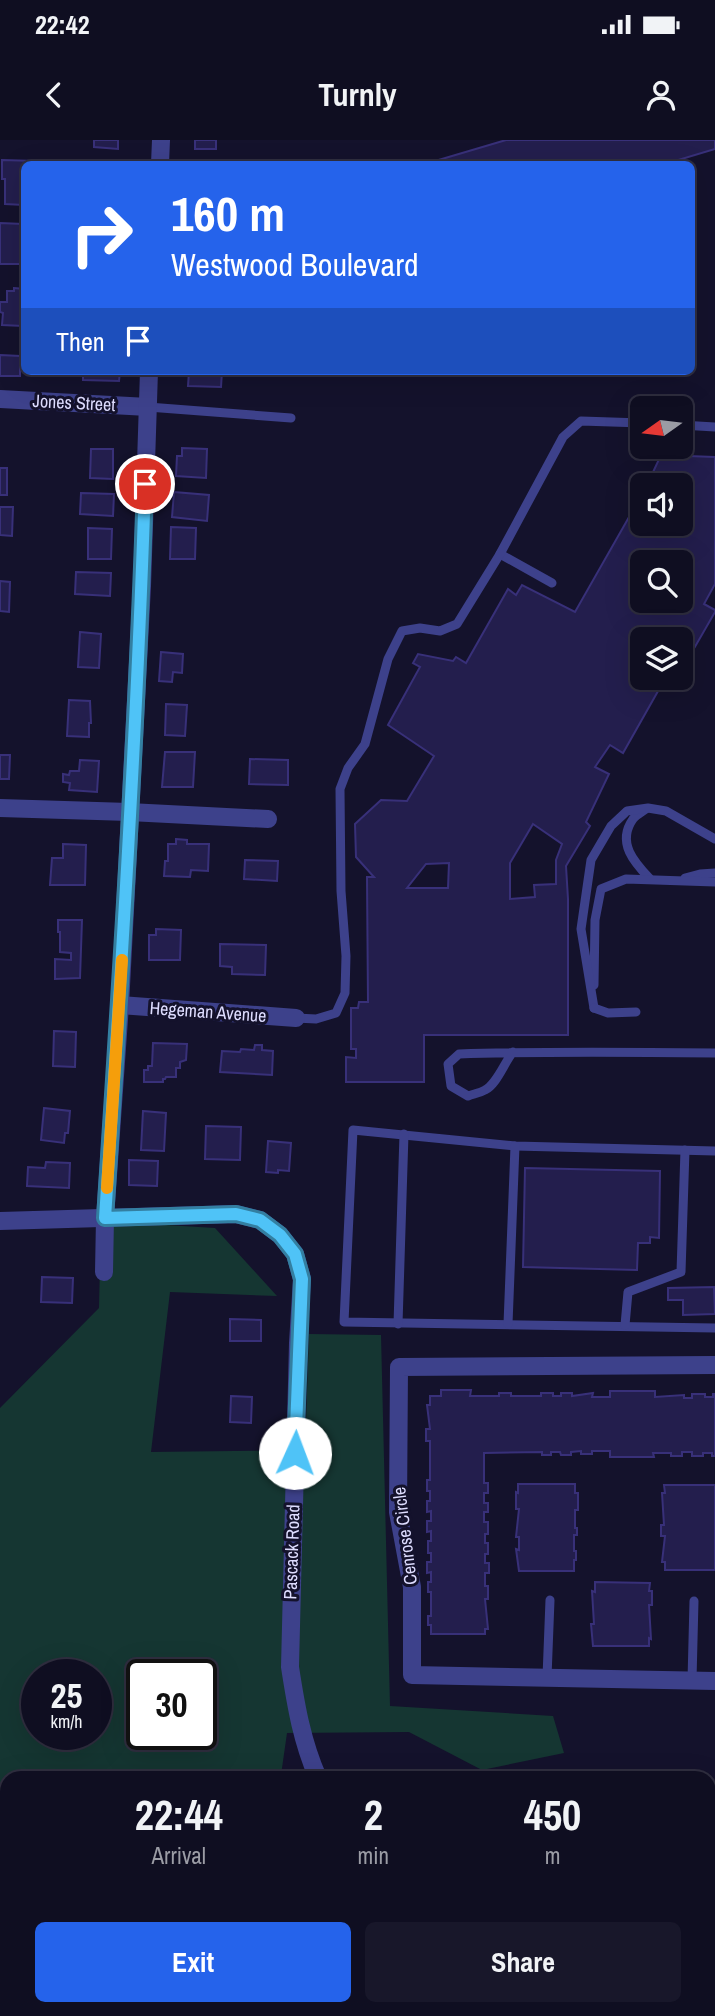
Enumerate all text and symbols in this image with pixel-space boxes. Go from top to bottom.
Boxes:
text: 22:42 [35,7,90,42]
text: Turnly [318,73,397,116]
icon: back [35,76,73,114]
icon: person [642,76,680,114]
text: 160 m [171,180,285,246]
icon: right [56,189,147,280]
text: Westwood Boulevard [171,243,419,286]
icon: arrive [119,322,157,360]
text: Then [56,324,105,359]
street label: Jones Street [32,388,116,417]
north arrow [630,396,693,458]
map controls [630,396,693,690]
pin [115,454,175,514]
icon: arrive [126,465,164,503]
button: sound [630,473,693,536]
button: search [630,550,693,613]
button: layers [630,627,693,690]
street label: Hegeman Avenue [149,995,267,1028]
position arrow [258,1416,332,1490]
street label: Cenrose Circle [386,1486,423,1586]
street label: Pascack Road [277,1504,306,1600]
speed limit sign: 30 [126,1659,217,1750]
text: 25 [51,1672,82,1719]
text: km/h [51,1709,83,1734]
text: 22:44 [135,1787,223,1843]
text: 2 [364,1787,383,1843]
text: 450 [524,1787,581,1843]
text: Arrival [152,1840,206,1871]
text: min [358,1840,389,1871]
text: m [545,1840,560,1871]
button: Exit [35,1922,351,2002]
button: Share [365,1922,681,2002]

